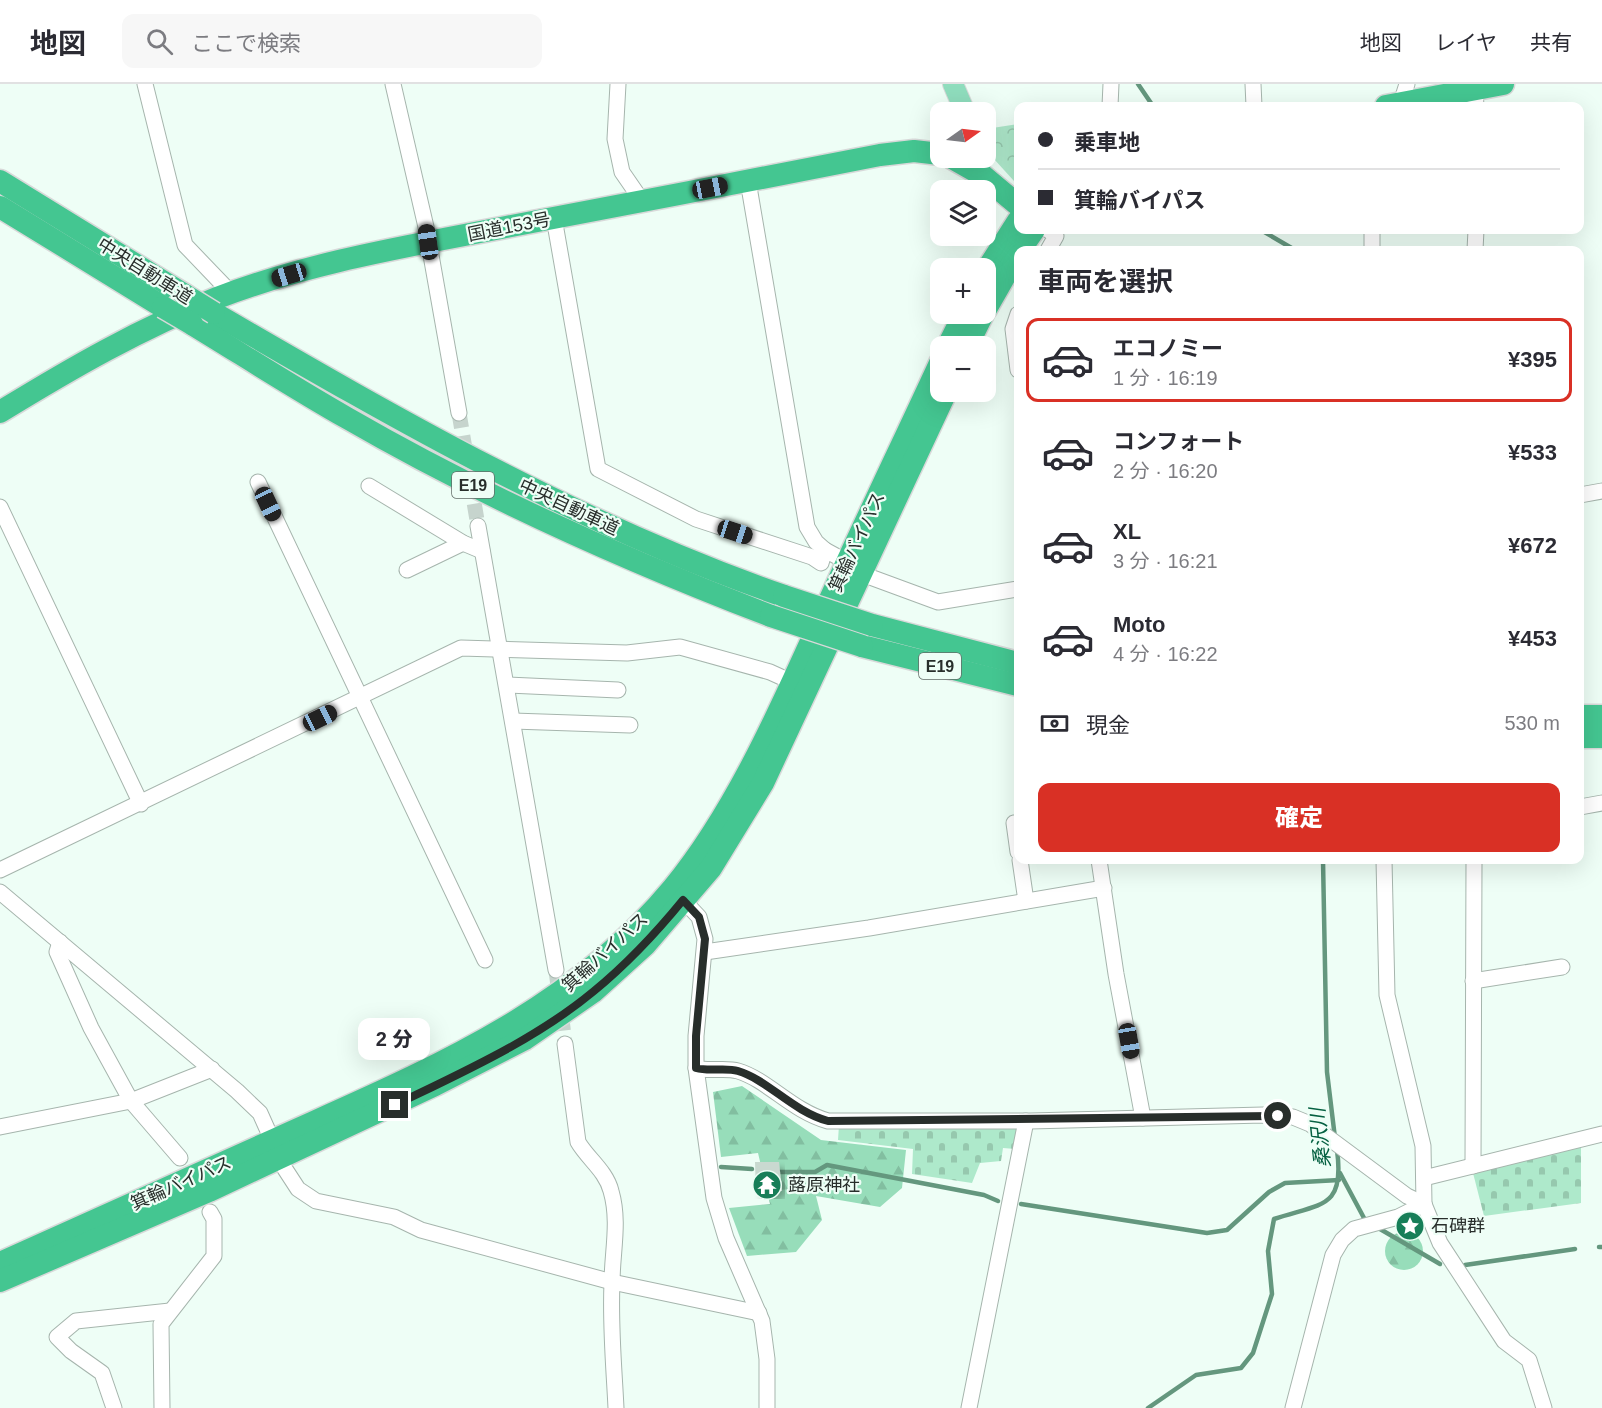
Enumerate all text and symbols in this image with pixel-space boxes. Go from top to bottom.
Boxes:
search box [122,14,542,68]
icon: search [143,25,176,58]
text: 地図 [30,28,86,59]
text: ここで検索 [191,31,301,56]
text: 地図 [1360,31,1402,54]
text: レイヤ [1435,31,1497,54]
text: 共有 [1530,31,1572,54]
north arrow [930,102,996,168]
map controls [930,102,996,402]
text: 乗車地 [1074,130,1140,155]
car [691,176,729,200]
button: layers [930,180,996,246]
text: 箕輪バイパス [1074,188,1206,213]
street label: 国道153号 [466,209,552,245]
car [417,223,439,261]
street label: 中央自動車道 [94,234,196,308]
button: + [930,258,996,324]
car [269,261,309,289]
text: 車両を選択 [1038,267,1173,297]
icon: car [1041,333,1095,387]
button: − [930,336,996,402]
text: エコノミー [1113,336,1223,361]
text: ¥395 [1508,347,1557,372]
text: 1 分 · 16:19 [1113,367,1218,389]
icon: car [1041,426,1095,480]
text: コンフォート [1113,429,1244,454]
text: ¥533 [1508,440,1557,465]
text: 2 分 · 16:20 [1113,460,1218,482]
road number: E19 [452,472,494,498]
street label: 中央自動車道 [516,475,622,539]
car [252,484,284,524]
street label: 箕輪バイパス [825,489,889,595]
car [715,518,755,546]
icon: car [1041,519,1095,573]
text: XL [1113,519,1141,544]
text: ¥672 [1508,533,1557,558]
text: 3 分 · 16:21 [1113,550,1218,572]
icon: car [1041,612,1095,666]
text: Moto [1113,612,1166,637]
text: ¥453 [1508,626,1557,651]
text: 4 分 · 16:22 [1113,643,1218,665]
road number: E19 [919,653,961,679]
car [300,702,340,734]
icon: cash [1038,707,1071,740]
text: 530 m [1504,712,1560,734]
text: 現金 [1086,713,1130,738]
button: 確定 [1038,783,1560,852]
street label: 箕輪バイパス [558,909,652,995]
callout: 2 分 [359,1018,431,1060]
car [1117,1022,1141,1060]
text: 2 分 [376,1028,412,1050]
route end [381,1091,408,1118]
route start [1264,1102,1291,1129]
water label: 桑沢川 [1306,1105,1334,1169]
street label: 箕輪バイパス [128,1152,234,1214]
temple icon: 蕗原神社 [751,1169,783,1201]
place label: 蕗原神社 [788,1175,860,1195]
place icon: 石碑群 [1394,1210,1426,1242]
place label: 石碑群 [1431,1216,1485,1236]

